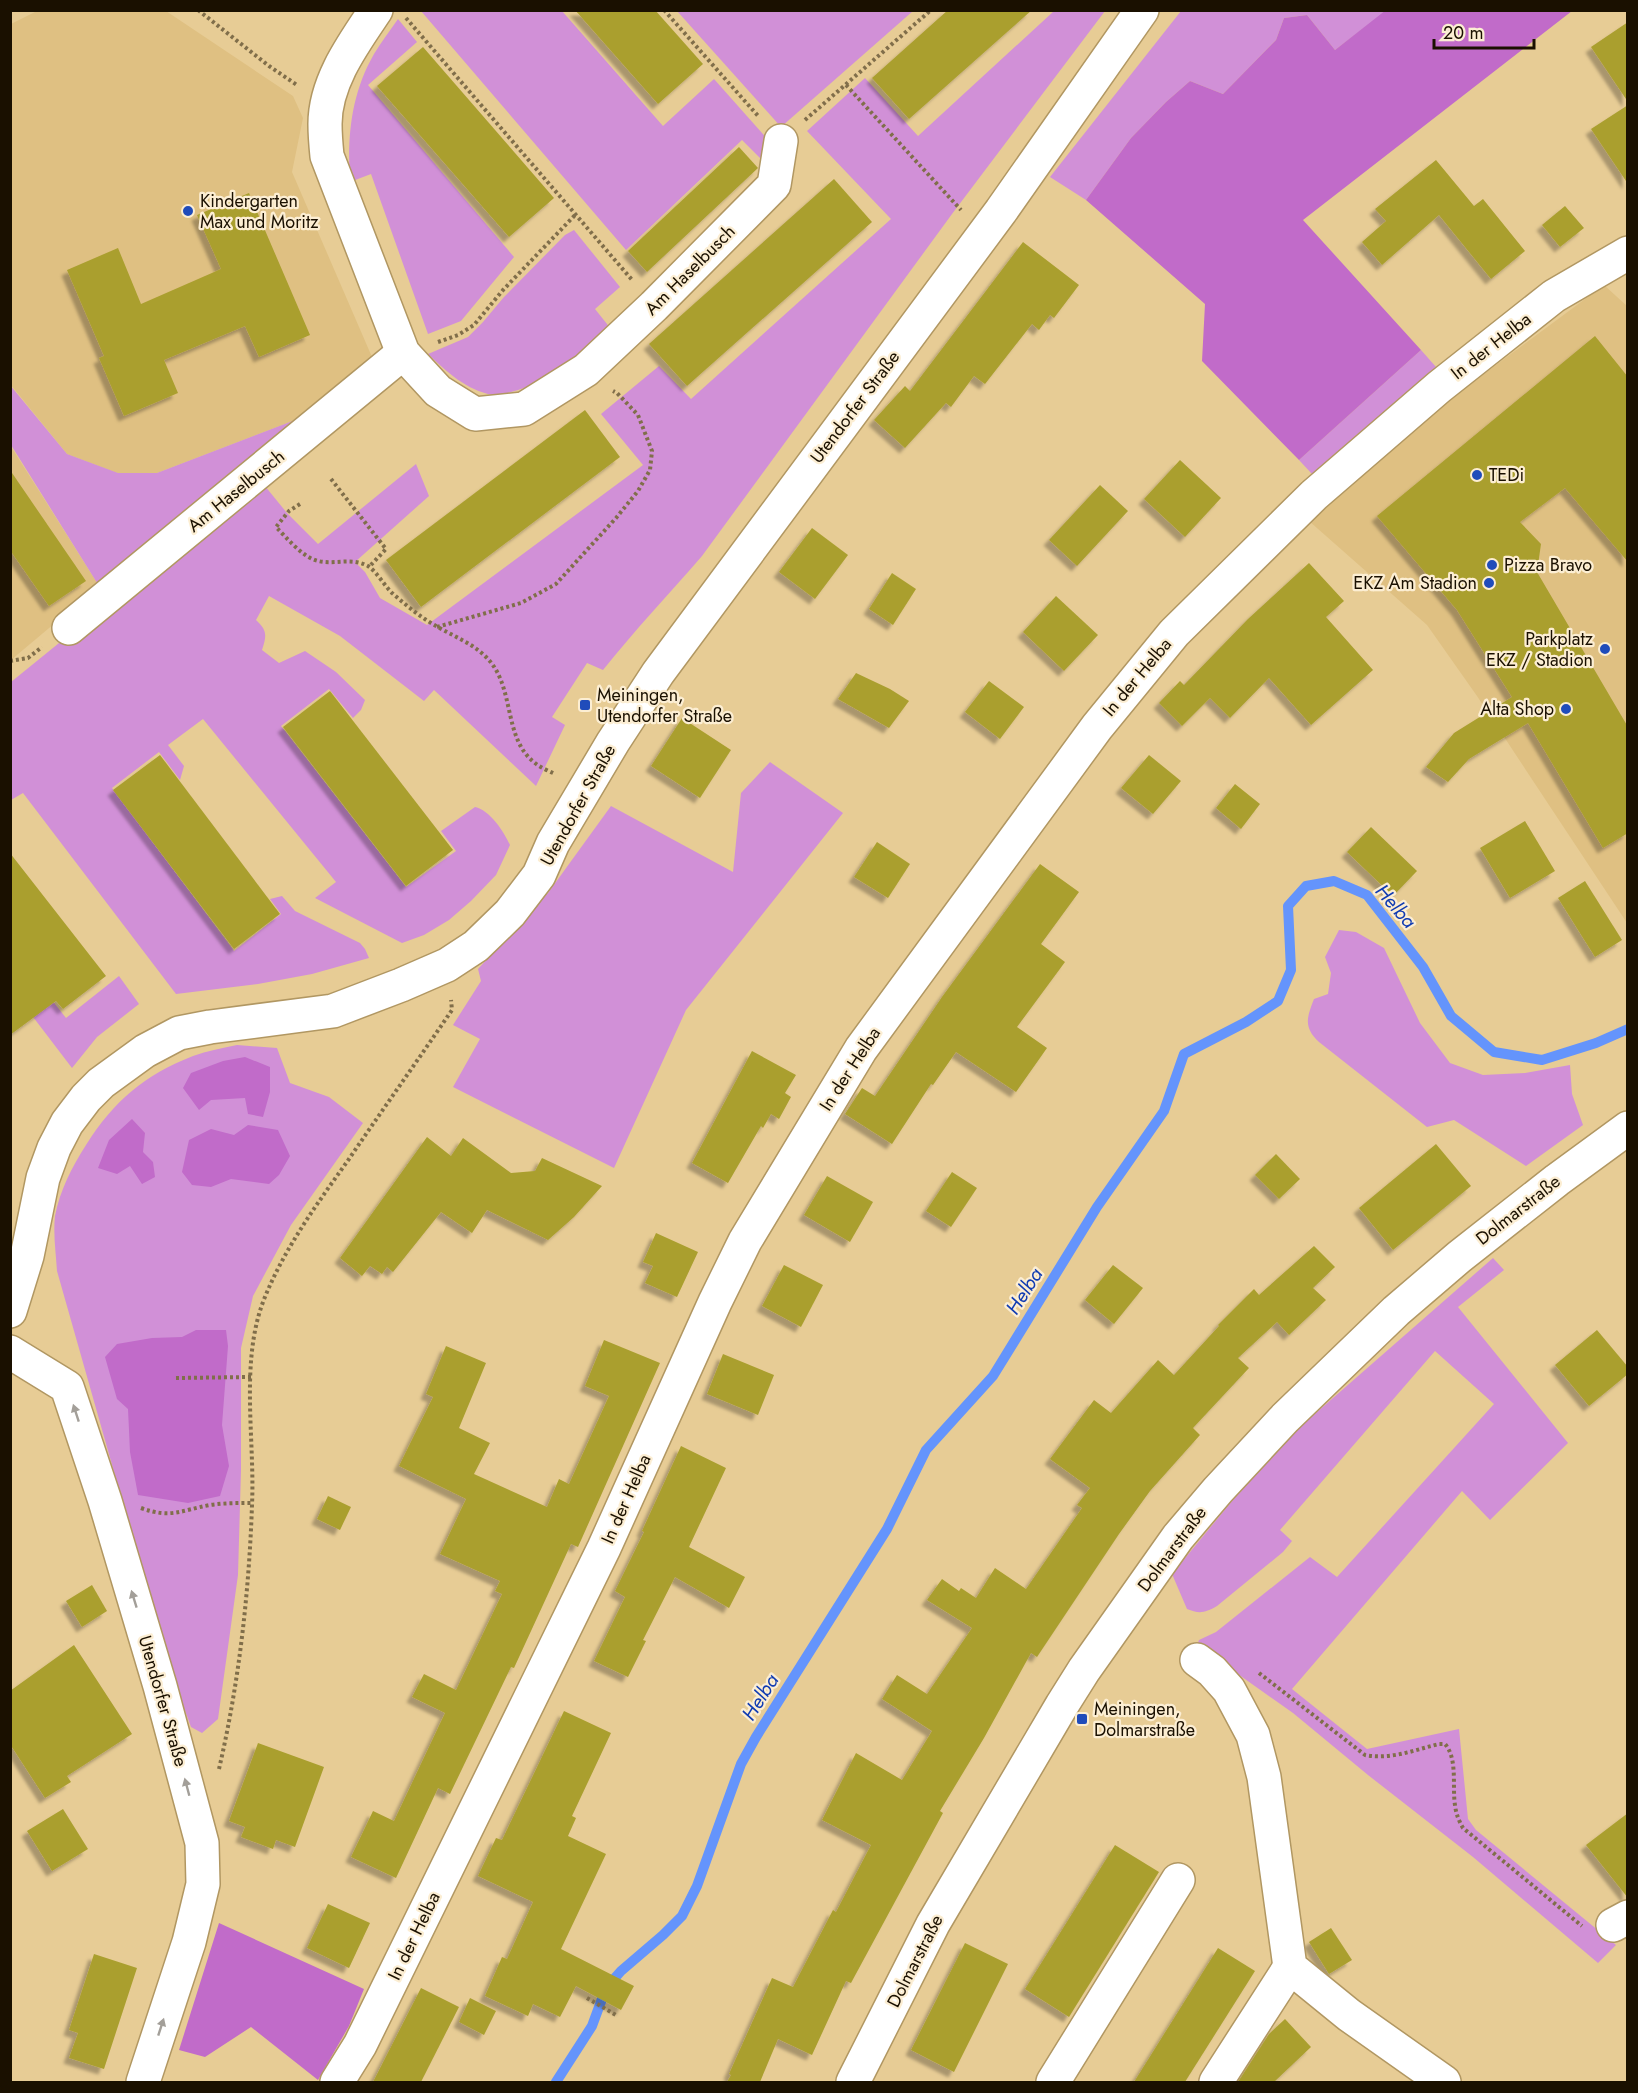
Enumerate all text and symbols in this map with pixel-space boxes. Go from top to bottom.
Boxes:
scale bar [1434,12,1534,50]
text: 20 m [1443,20,1483,46]
place label: Kindergarten Max und Moritz [200,188,319,235]
marker: Kindergarten Max und Moritz [181,204,195,218]
street label: Am Haselbusch [639,219,741,321]
street label: In der Helba [1445,306,1537,386]
street label: Utendorfer Straße [804,345,906,469]
street label: Am Haselbusch [182,444,290,538]
place label: TEDi [1489,462,1524,488]
marker: TEDi [1470,468,1484,482]
place label: Pizza Bravo [1504,552,1592,578]
marker: Pizza Bravo [1485,558,1499,572]
place label: EKZ Am Stadion [1353,570,1477,596]
marker: EKZ Am Stadion [1482,576,1496,590]
place label: Parkplatz EKZ / Stadion [1486,626,1594,673]
street label: In der Helba [1096,632,1178,722]
marker: Parkplatz EKZ / Stadion [1598,642,1612,656]
place label: Meiningen, Utendorfer Straße [597,682,732,729]
place label: Alta Shop [1480,696,1554,722]
marker: Meiningen, Utendorfer Straße [578,698,592,712]
marker: Alta Shop [1559,702,1573,716]
street label: Utendorfer Straße [534,740,622,870]
water label: Helba [1368,878,1423,935]
street label: In der Helba [813,1022,887,1116]
street label: Dolmarstraße [1470,1169,1566,1251]
water label: Helba [999,1262,1050,1320]
one-way arrow [70,1404,80,1422]
street label: In der Helba [595,1450,657,1548]
street label: Dolmarstraße [1131,1501,1213,1597]
one-way arrow [129,1590,138,1608]
street label: Utendorfer Straße [132,1633,194,1769]
water label: Helba [735,1668,786,1726]
place label: Meiningen, Dolmarstraße [1094,1696,1195,1743]
marker: Meiningen, Dolmarstraße [1075,1712,1089,1726]
one-way arrow [182,1778,191,1796]
street label: In der Helba [381,1887,447,1985]
street label: Dolmarstraße [881,1910,949,2012]
one-way arrow [157,2018,166,2036]

